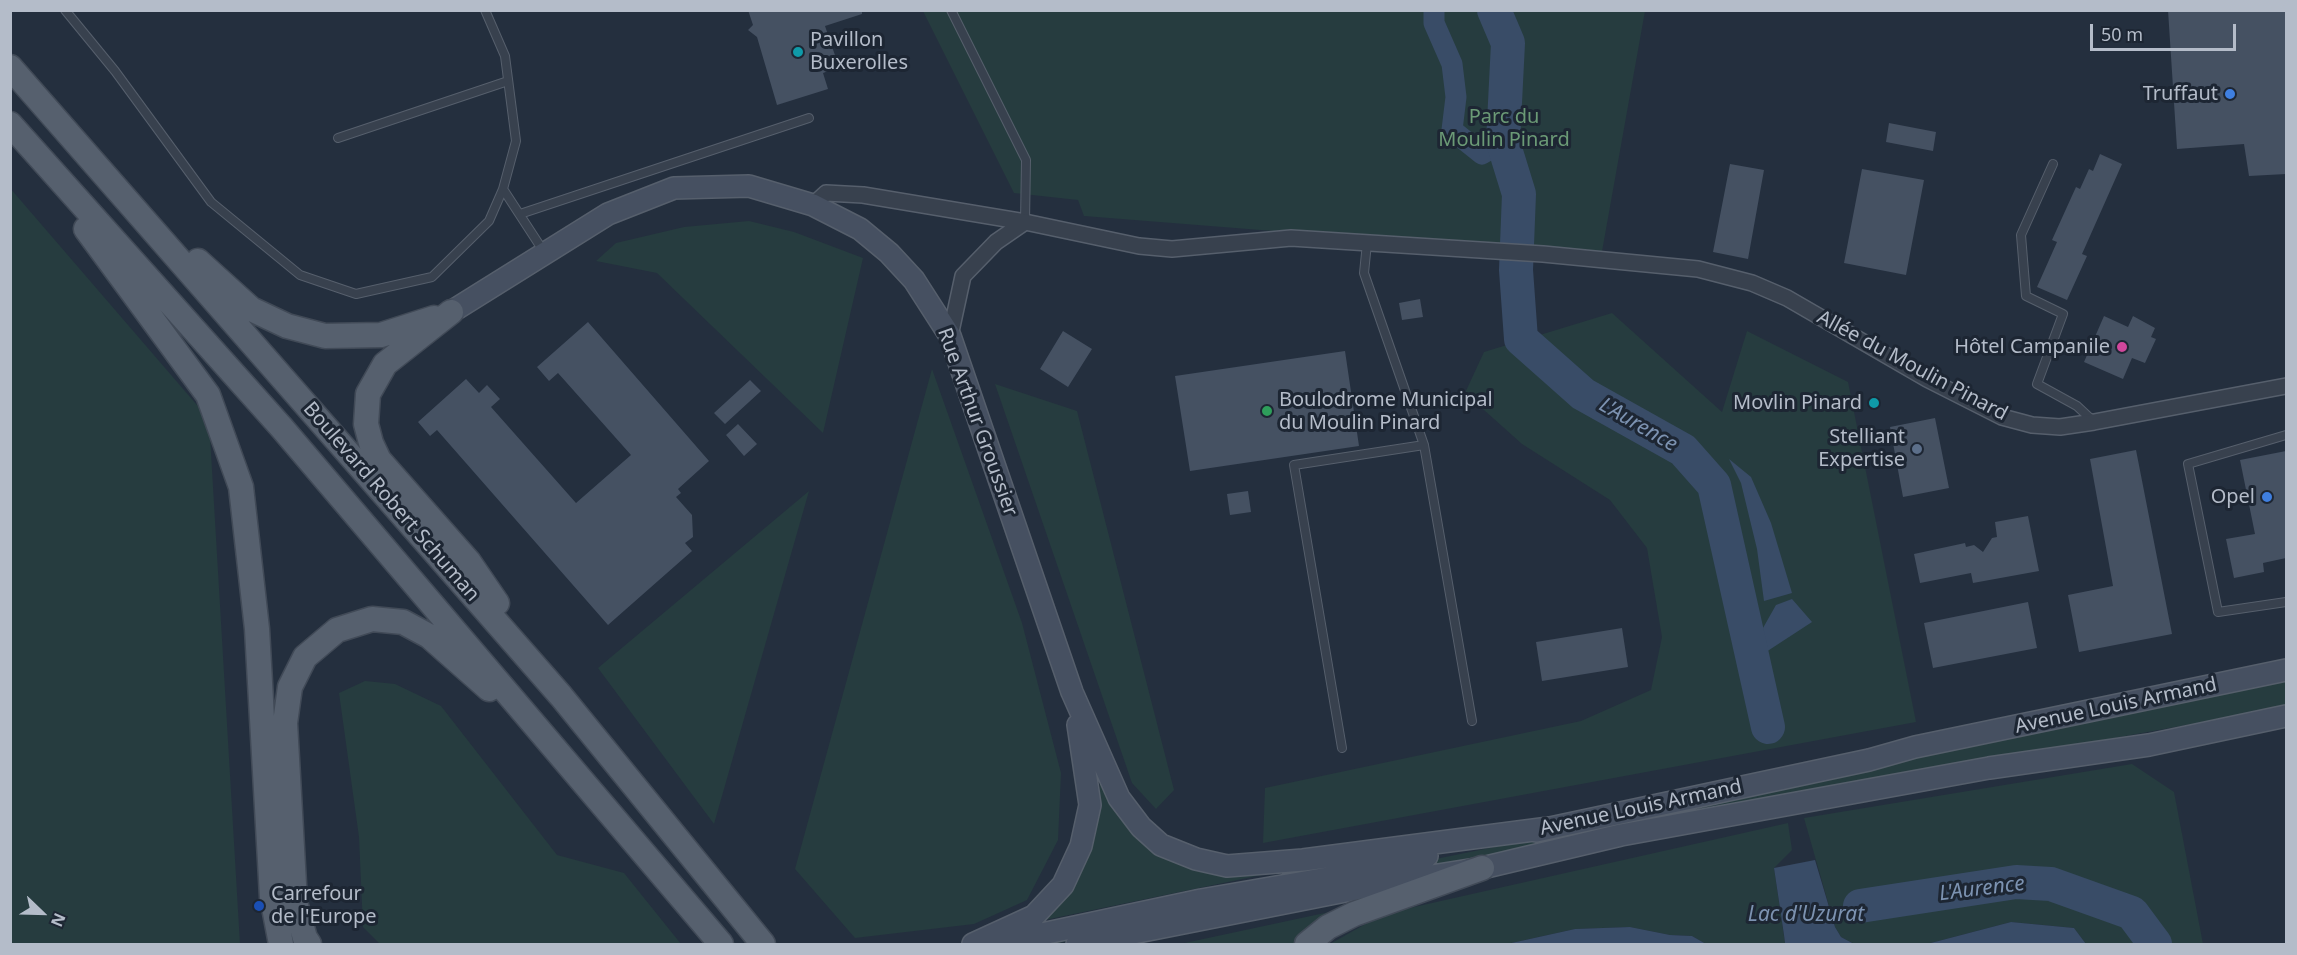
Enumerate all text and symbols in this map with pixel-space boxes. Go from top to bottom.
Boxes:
scale bar [2093,12,2238,50]
text: 50 m [2101,22,2143,46]
place label: Pavillon Buxerolles [810,28,908,75]
marker: Pavillon Buxerolles [791,45,805,59]
place label: Truffaut [2143,82,2218,106]
marker: Truffaut [2223,87,2237,101]
park label: Parc du Moulin Pinard [1438,105,1570,152]
street label: Allée du Moulin Pinard [1813,306,2011,426]
street label: Rue Arthur Groussier [932,325,1022,519]
place label: Hôtel Campanile [1954,335,2110,359]
marker: Hôtel Campanile [2115,340,2129,354]
place label: Boulodrome Municipal du Moulin Pinard [1279,388,1493,435]
place label: Movlin Pinard [1733,391,1862,415]
water label: L'Aurence [1594,393,1682,457]
marker: Movlin Pinard [1867,396,1881,410]
street label: Boulevard Robert Schuman [298,397,484,607]
marker: Boulodrome Municipal du Moulin Pinard [1260,404,1274,418]
place label: Stelliant Expertise [1818,425,1905,472]
marker: Stelliant Expertise [1910,442,1924,456]
place label: Opel [2211,485,2255,509]
marker: Opel [2260,490,2274,504]
street label: Avenue Louis Armand [2013,673,2219,739]
street label: Avenue Louis Armand [1538,775,1744,841]
water label: L'Aurence [1938,871,2026,907]
place label: Carrefour de l'Europe [271,882,376,929]
north arrow [12,883,72,943]
marker: Carrefour de l'Europe [252,899,266,913]
water label: Lac d'Uzurat [1748,902,1864,928]
text: N [46,910,71,930]

